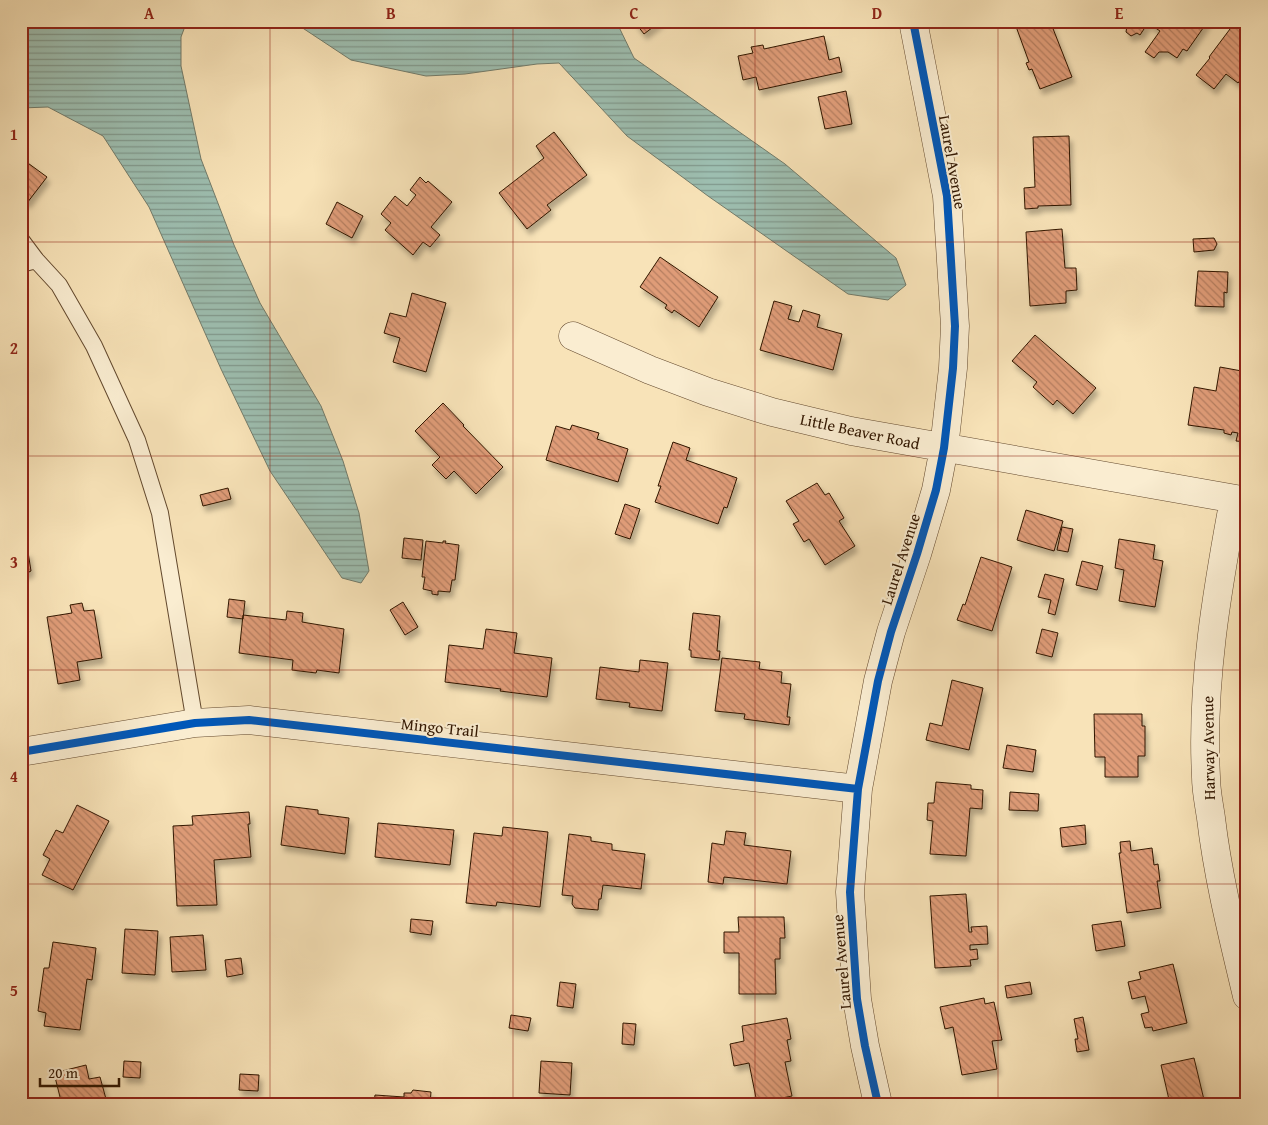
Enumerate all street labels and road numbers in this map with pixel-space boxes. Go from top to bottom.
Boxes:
street label: Laurel Avenue [933,113,973,211]
street label: Little Beaver Road [798,407,922,455]
street label: Laurel Avenue [874,510,926,608]
street label: Harway Avenue [1195,696,1221,800]
street label: Mingo Trail [400,711,481,743]
street label: Laurel Avenue [825,914,857,1010]

